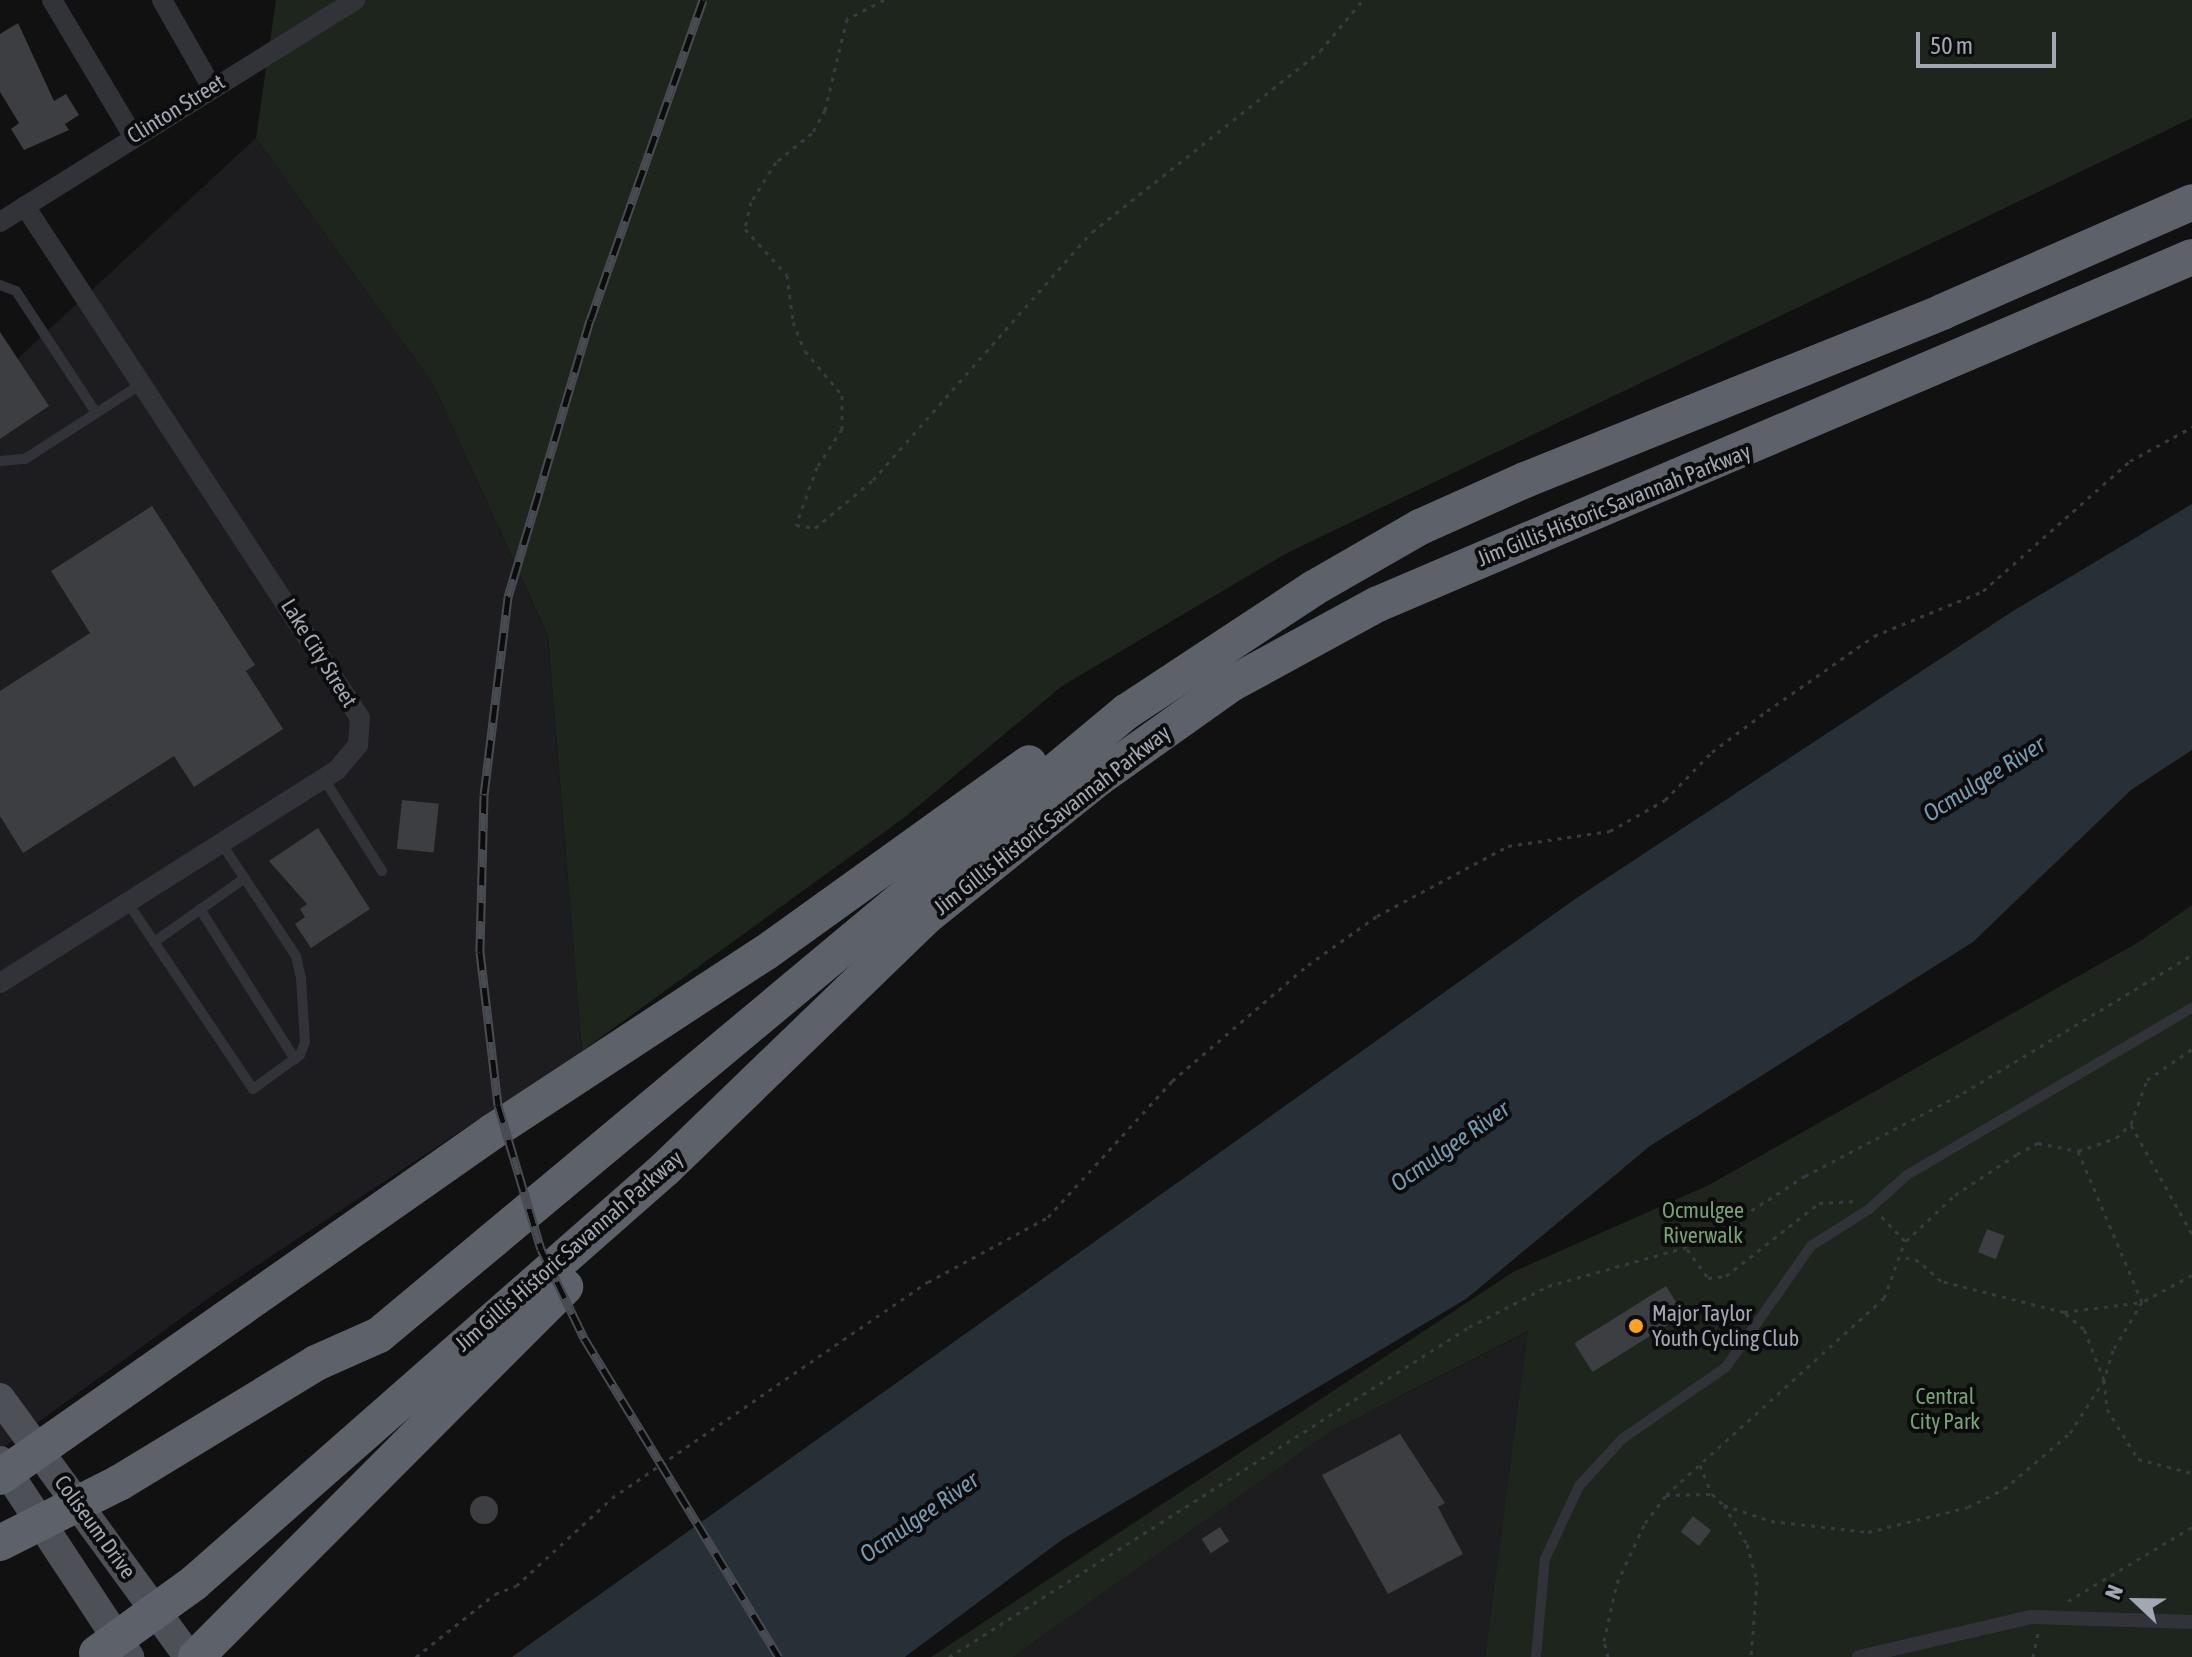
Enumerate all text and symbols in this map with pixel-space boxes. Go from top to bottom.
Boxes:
scale bar [1920,16,2060,66]
text: 50 m [1930,32,1973,59]
street label: Clinton Street [122,69,230,149]
street label: Jim Gillis Historic Savannah Parkway [1473,438,1755,572]
street label: Lake City Street [275,594,363,712]
street label: Jim Gillis Historic Savannah Parkway [929,719,1175,921]
water label: Ocmulgee River [1918,730,2050,828]
water label: Ocmulgee River [1385,1095,1515,1197]
street label: Jim Gillis Historic Savannah Parkway [450,1145,688,1357]
park label: Ocmulgee Riverwalk [1662,1197,1744,1248]
place label: Major Taylor Youth Cycling Club [1652,1300,1799,1352]
marker: Major Taylor Youth Cycling Club [1627,1317,1645,1335]
park label: Central City Park [1910,1383,1980,1434]
water label: Ocmulgee River [854,1466,984,1568]
street label: Coliseum Drive [49,1470,141,1584]
north arrow [2096,1561,2176,1641]
text: N [2099,1581,2128,1603]

